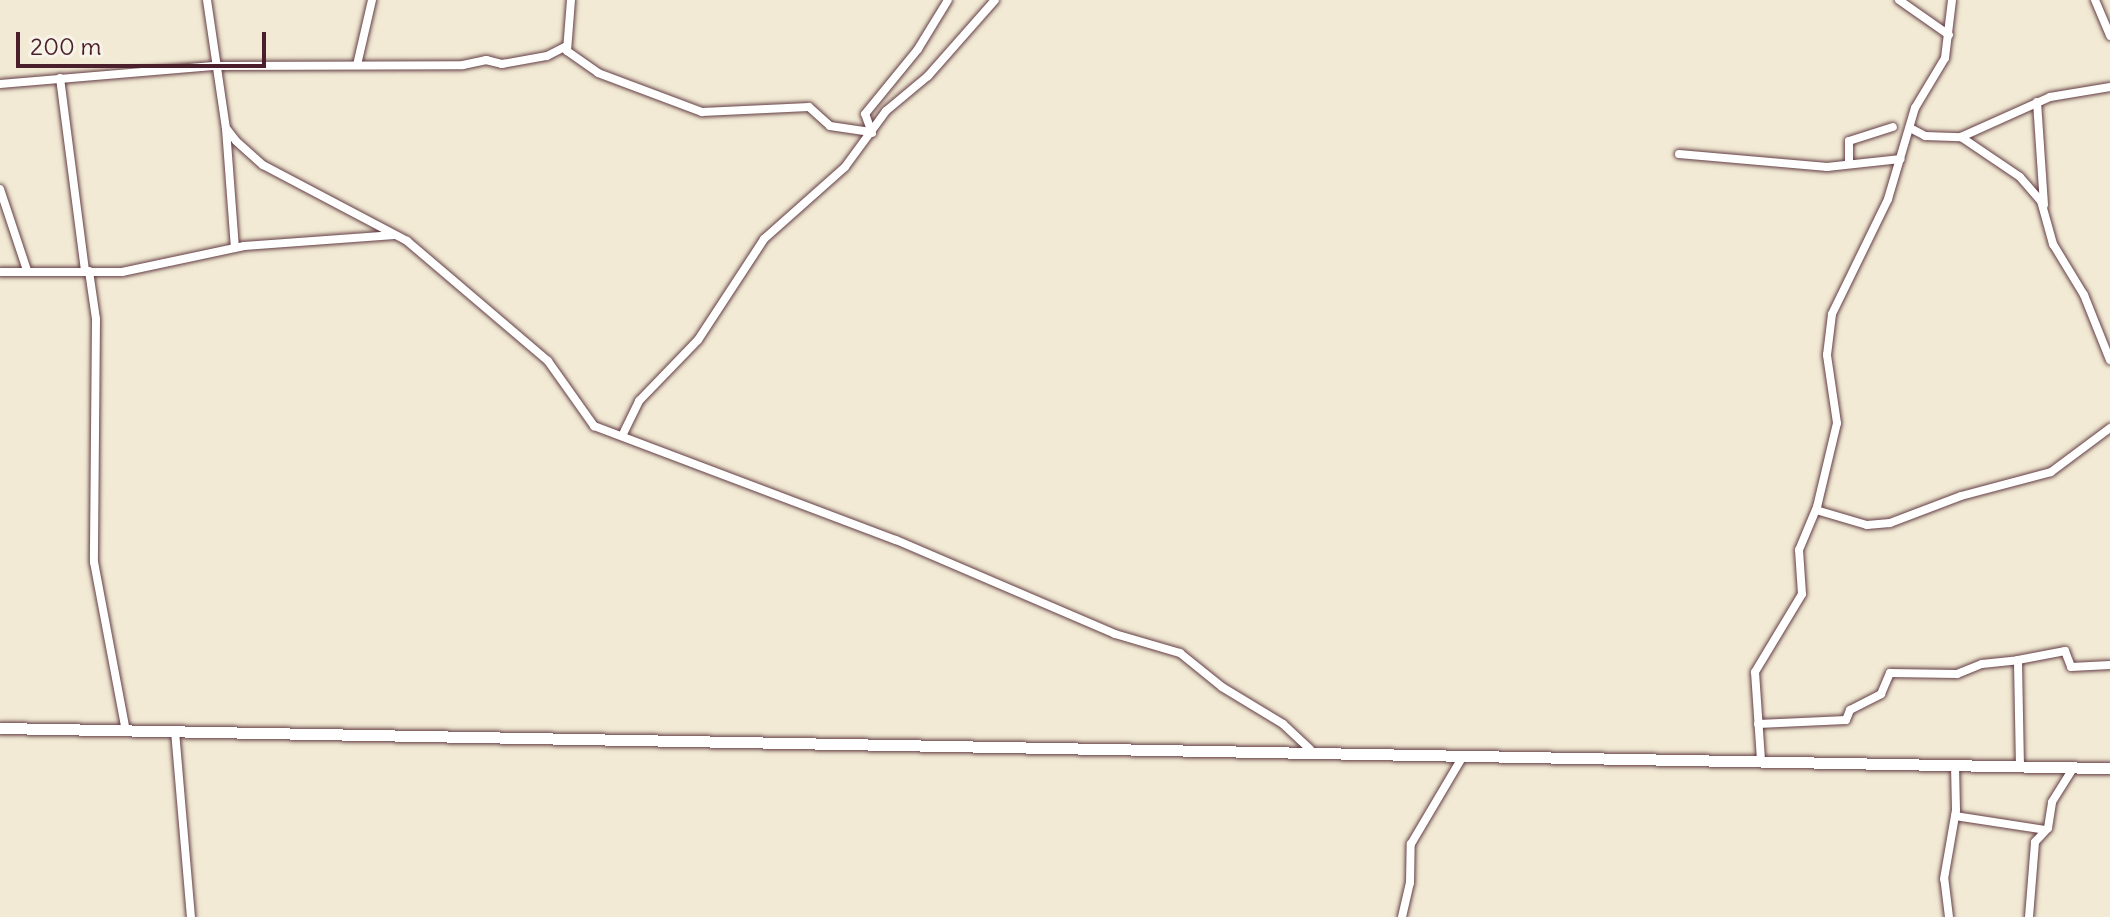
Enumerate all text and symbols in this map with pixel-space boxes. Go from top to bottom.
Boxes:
scale bar [20,16,270,66]
text: 200 m [30,31,102,61]

